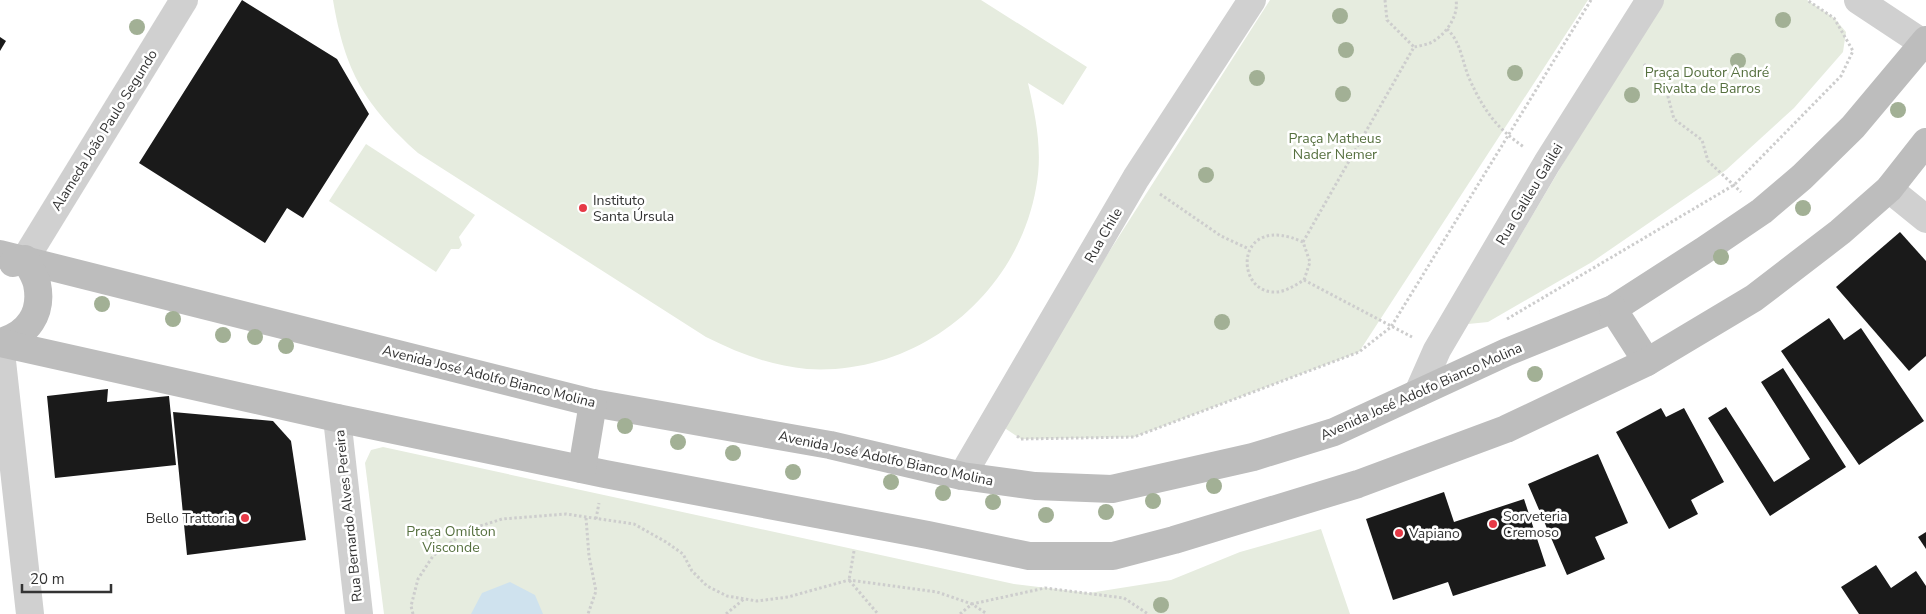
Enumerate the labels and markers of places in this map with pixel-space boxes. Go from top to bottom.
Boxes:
place label: Instituto Santa Úrsula [593,191,674,226]
marker: Instituto Santa Úrsula [577,202,589,214]
place label: Sorveteria Cremoso [1503,507,1567,542]
place label: Bello Trattoria [146,509,235,528]
marker: Bello Trattoria [239,512,251,524]
marker: Sorveteria Cremoso [1487,518,1499,530]
place label: Vapiano [1408,524,1460,543]
marker: Vapiano [1393,527,1405,539]

